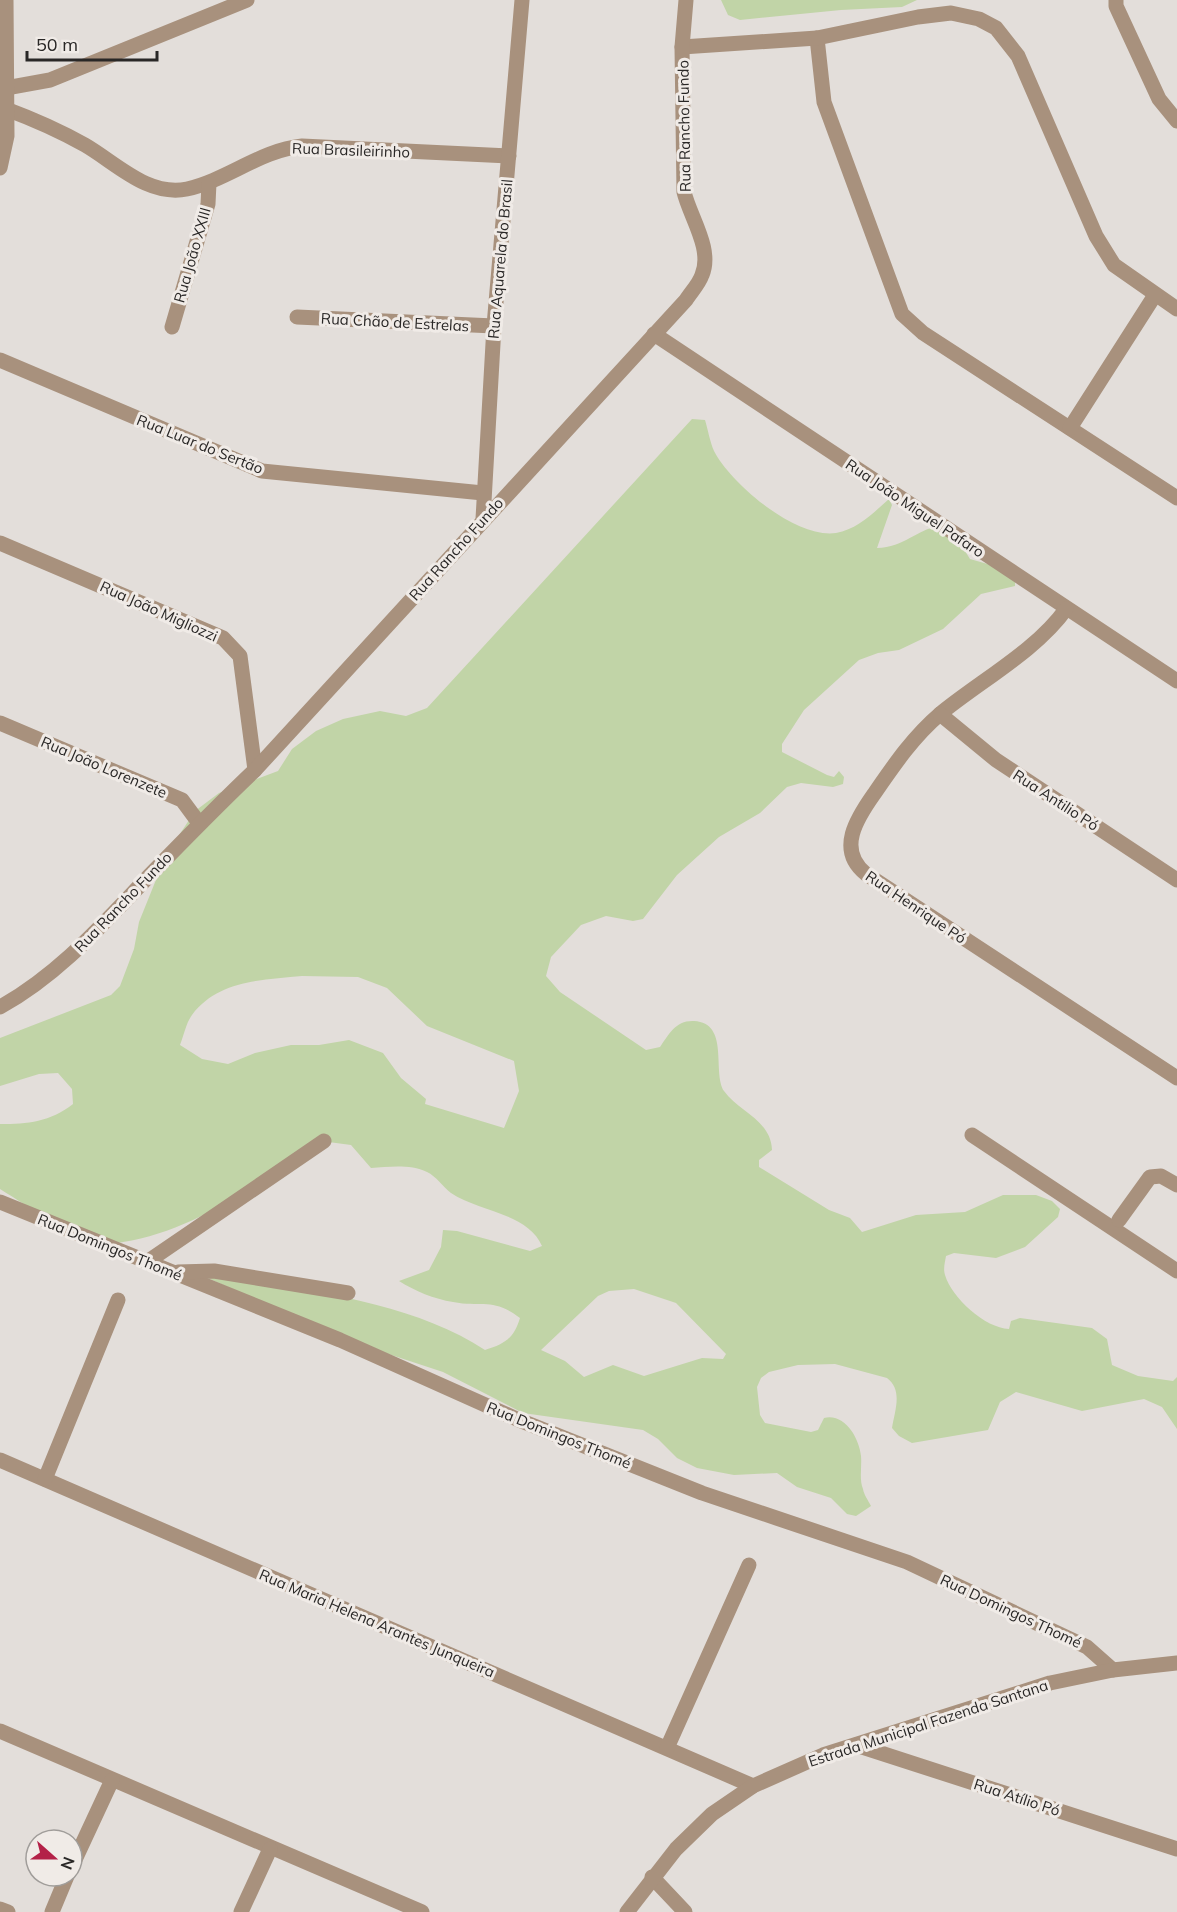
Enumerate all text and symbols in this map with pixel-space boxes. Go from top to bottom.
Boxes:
scale bar [27,24,158,62]
text: 50 m [36,33,78,56]
street label: Rua Rancho Fundo [673,60,695,192]
street label: Rua Brasileirinho [292,138,410,162]
street label: Rua Aquarela do Brasil [484,178,516,340]
street label: Rua João XXIII [169,205,215,305]
street label: Rua Chão de Estrelas [320,309,470,335]
street label: Rua Luar do Sertão [134,410,266,478]
street label: Rua João Miguel Pafaro [842,455,988,561]
street label: Rua Rancho Fundo [405,494,507,604]
street label: Rua João Migliozzi [97,576,221,646]
street label: Rua João Lorenzete [38,732,170,802]
street label: Rua Antilio Pó [1010,765,1102,835]
street label: Rua Rancho Fundo [70,848,176,956]
street label: Rua Henrique Pó [862,866,970,948]
street label: Rua Domingos Thomé [35,1209,185,1285]
street label: Rua Domingos Thomé [484,1397,634,1473]
street label: Rua Maria Helena Arantes Junqueira [256,1565,498,1681]
street label: Rua Domingos Thomé [937,1570,1085,1652]
street label: Estrada Municipal Fazenda Santana [806,1675,1050,1771]
street label: Rua Atílio Pó [972,1774,1062,1820]
north arrow [24,1828,84,1888]
text: N [57,1854,80,1873]

